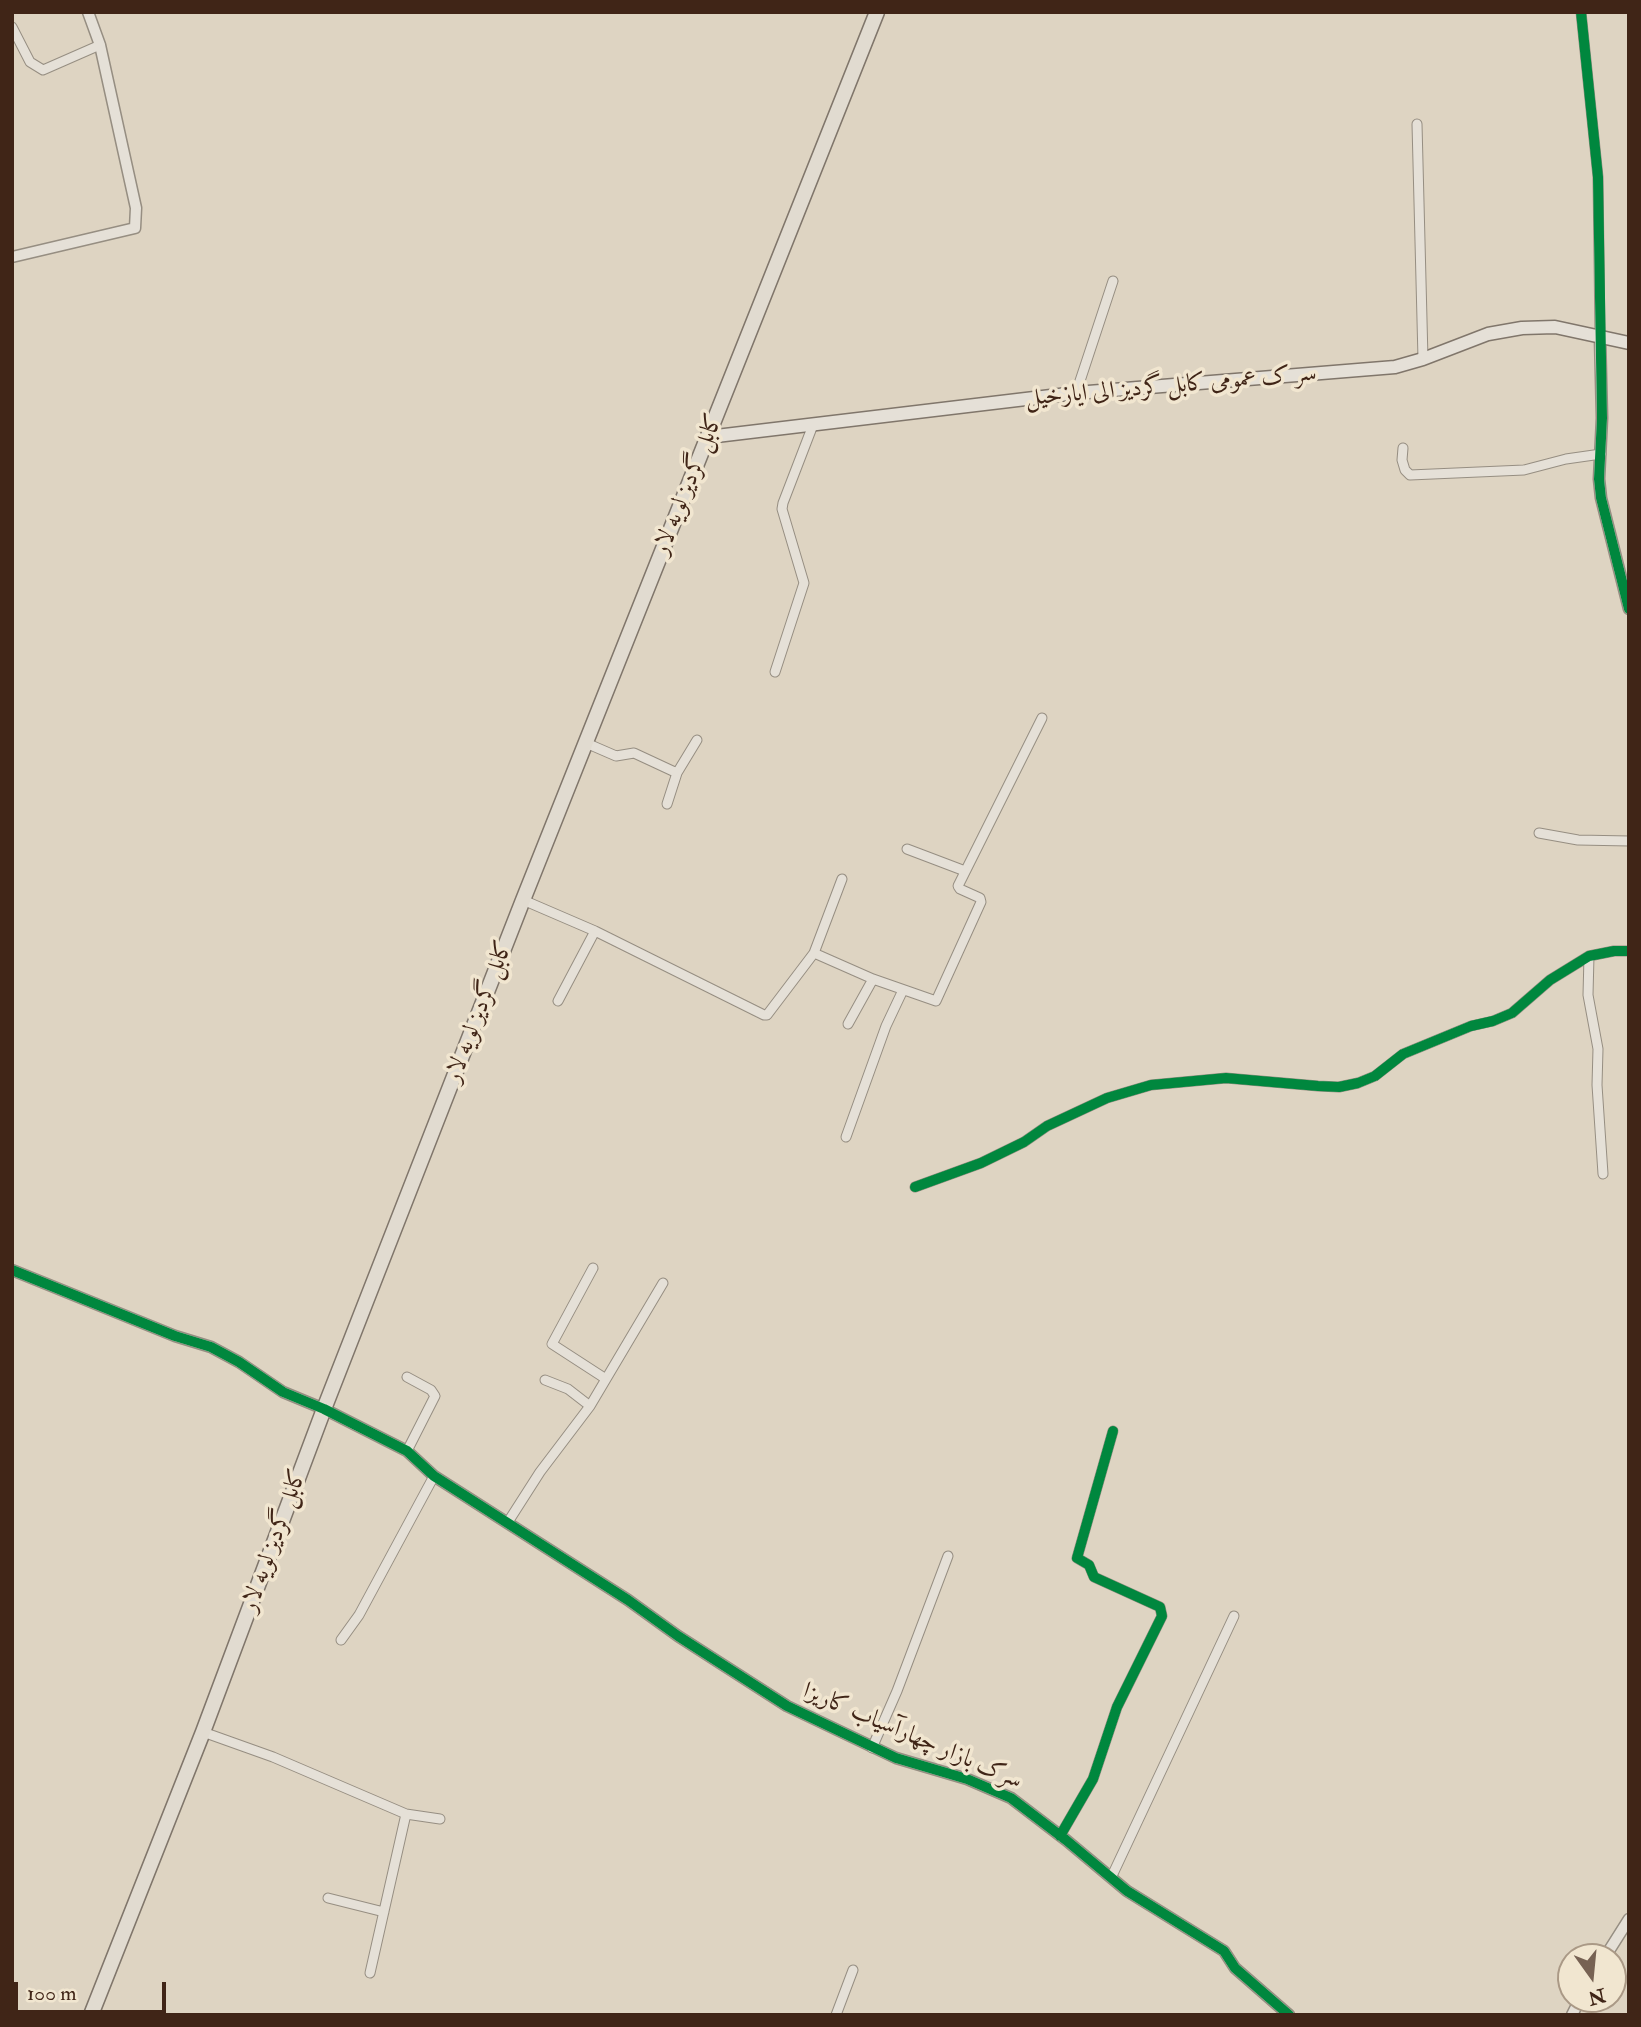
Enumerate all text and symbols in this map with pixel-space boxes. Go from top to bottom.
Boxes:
street label: سر ک عمومی کابل گردیز الی ایازخیل [1024,360,1318,414]
street label: کابل گردیز لویه لار [648,410,730,560]
street label: کابل گردیز لویه لار [440,937,520,1087]
street label: کابل گردیز لویه لار [236,1465,314,1617]
street label: سرک بازار چهارآسیاب کاریزا [798,1678,1026,1796]
north arrow [1557,1943,1627,2013]
scale bar [18,1968,170,2012]
text: 100 m [27,1980,77,2007]
text: N [1586,1983,1608,2010]

